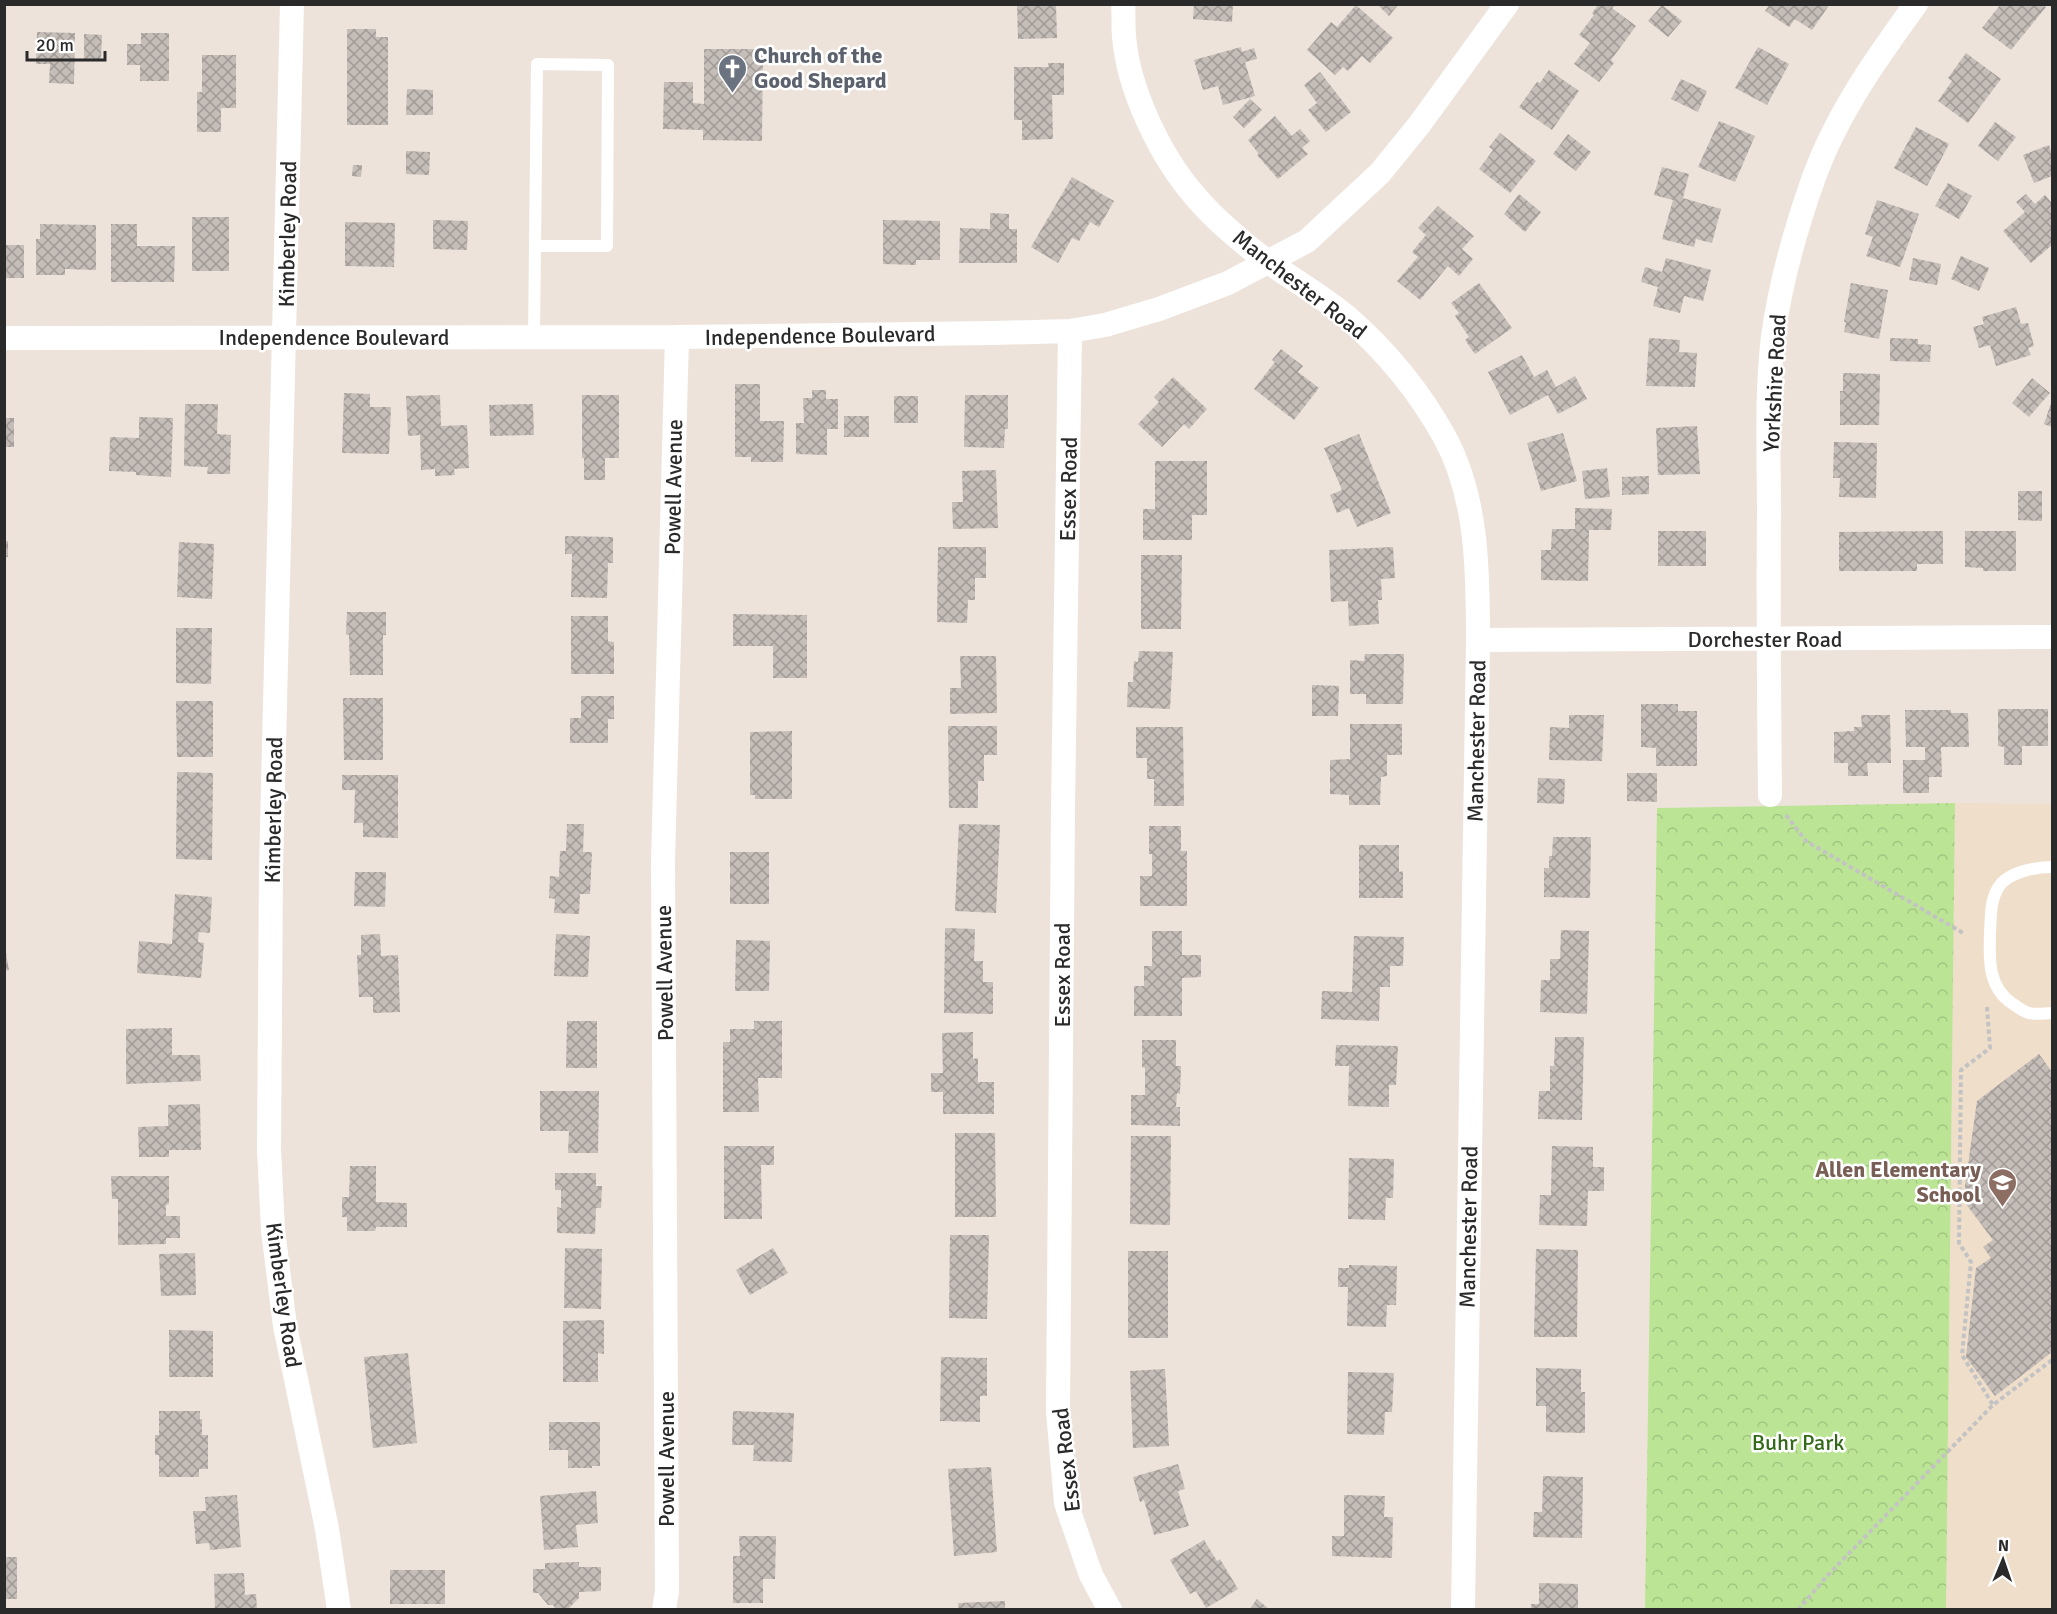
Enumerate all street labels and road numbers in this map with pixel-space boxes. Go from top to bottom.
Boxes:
street label: Kimberley Road [273,161,302,307]
street label: Manchester Road [1227,224,1372,345]
street label: Yorkshire Road [1757,313,1792,453]
street label: Independence Boulevard [704,320,936,351]
street label: Independence Boulevard [218,324,450,351]
street label: Powell Avenue [659,419,688,555]
street label: Essex Road [1054,436,1083,542]
street label: Dorchester Road [1688,626,1842,653]
street label: Manchester Road [1462,660,1491,822]
street label: Kimberley Road [259,737,288,883]
street label: Powell Avenue [650,905,679,1041]
street label: Essex Road [1049,923,1076,1027]
street label: Manchester Road [1454,1146,1483,1308]
street label: Kimberley Road [260,1221,307,1369]
street label: Powell Avenue [653,1391,680,1527]
street label: Essex Road [1047,1406,1086,1514]

